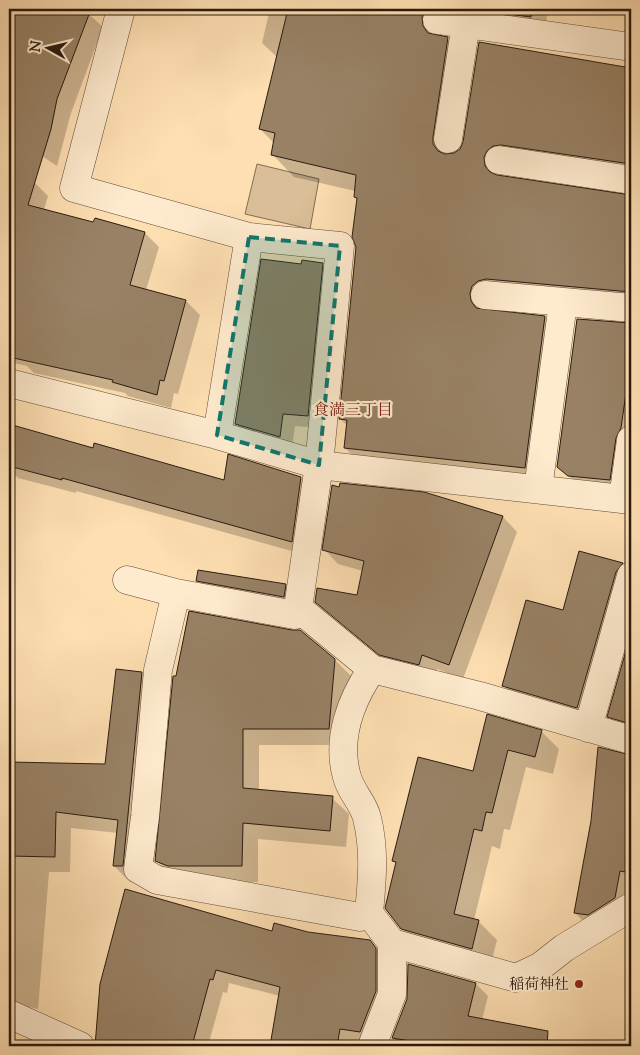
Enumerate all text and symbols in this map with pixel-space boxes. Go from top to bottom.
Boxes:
north arrow [22,22,72,72]
text: N [26,40,48,53]
district label: 食満三丁目 [313,400,393,423]
place label: 稲荷神社 [509,975,569,996]
marker: 稲荷神社 [573,978,585,990]

